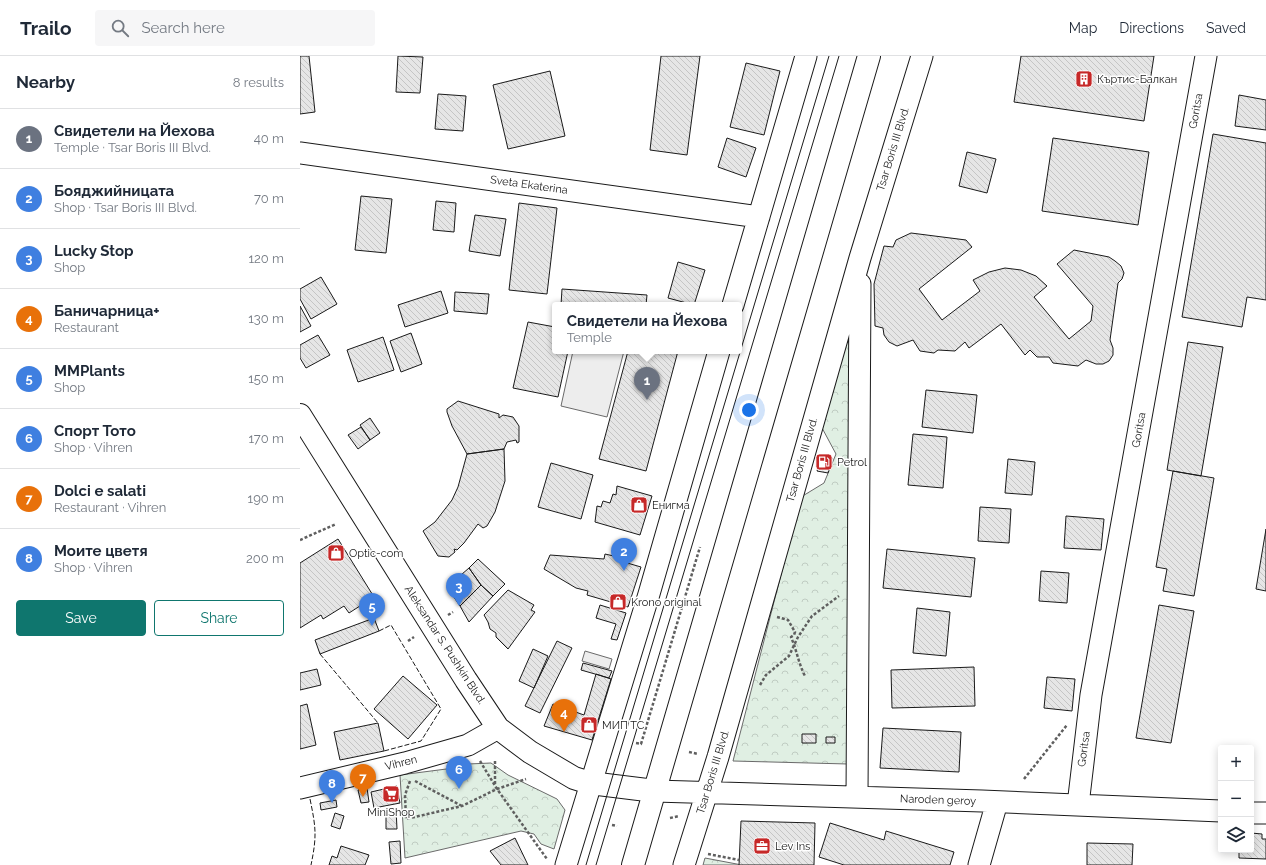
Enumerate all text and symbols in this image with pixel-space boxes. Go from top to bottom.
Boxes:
search box [95,10,375,46]
text: Trailo [20,17,71,39]
icon: search [109,17,131,39]
text: Search here [141,19,225,37]
text: Map [1069,20,1097,36]
text: Directions [1119,20,1184,36]
text: Saved [1206,20,1246,36]
building icon: Къртис-Балкан [1074,69,1094,89]
text: Nearby [16,72,75,92]
place label: Къртис-Балкан [1097,73,1177,86]
text: 8 results [233,75,284,90]
street label: Goritsa [1187,92,1205,130]
street label: Tsar Boris III Blvd. [874,105,912,193]
text: Свидетели на Йехова [54,122,215,140]
text: 1 [26,131,32,146]
text: 40 m [254,131,284,146]
text: Temple · Tsar Boris III Blvd. [54,140,211,155]
street label: Sveta Ekaterina [489,173,569,197]
text: Бояджийницата [54,182,174,200]
text: 2 [25,191,33,206]
text: 70 m [254,191,284,206]
text: Shop · Tsar Boris III Blvd. [54,200,197,215]
text: Lucky Stop [54,242,134,260]
text: 3 [25,251,33,266]
text: 120 m [248,251,284,266]
text: Shop [54,260,85,275]
text: Баничарница+ [54,302,160,320]
popup [552,302,742,354]
text: 4 [25,311,33,326]
text: 130 m [248,311,284,326]
text: Свидетели на Йехова [567,312,727,330]
text: Restaurant [54,320,119,335]
text: Temple [567,330,612,345]
text: MMPlants [54,362,125,380]
pin: 1 [634,367,660,400]
text: 5 [25,371,33,386]
text: 150 m [248,371,284,386]
text: Shop [54,380,85,395]
your location [739,400,759,420]
street label: Goritsa [1130,411,1148,449]
street label: Tsar Boris III Blvd. [784,416,820,504]
text: Спорт Тото [54,422,136,440]
text: 6 [25,431,33,446]
text: 170 m [248,431,284,446]
text: Shop · Vihren [54,440,133,455]
fuel station icon: Petrol [814,452,834,472]
place label: Petrol [837,456,867,469]
text: Dolci e salati [54,482,146,500]
text: 7 [25,491,33,506]
text: 190 m [248,491,284,506]
shop icon: Енигма [629,495,649,515]
place label: Енигма [652,499,690,512]
text: Restaurant · Vihren [54,500,166,515]
pin: 2 [611,538,637,571]
text: Моите цветя [54,542,148,560]
shop icon: Optic-com [326,543,346,563]
place label: Optic-com [349,547,403,560]
text: 8 [25,551,33,566]
text: 200 m [246,551,284,566]
text: Shop · Vihren [54,560,133,575]
pin: 3 [446,573,472,606]
street label: Aleksandar S. Pushkin Blvd. [402,583,488,707]
shop icon: Krono original [608,592,628,612]
pin: 5 [359,593,385,626]
place label: Krono original [631,596,701,609]
button: Save [16,600,146,636]
button: Share [154,600,284,636]
pin: 4 [551,699,577,732]
shop icon: МИП ТС [579,715,599,735]
place label: МИП ТС [602,719,645,732]
street label: Tsar Boris III Blvd. [694,728,732,816]
street label: Goritsa [1075,730,1093,768]
map controls [1218,745,1254,853]
button: + [1218,745,1254,781]
street label: Vihren [383,753,419,773]
pin: 6 [446,756,472,789]
pin: 7 [350,764,376,797]
pin: 8 [319,770,345,803]
button: − [1218,781,1254,817]
supermarket icon: MiniShop [381,784,401,804]
street label: Naroden geroy [900,792,976,808]
place label: MiniShop [367,806,415,819]
button: layers [1218,817,1254,853]
office icon: Lev Ins [752,836,772,856]
place label: Lev Ins [775,840,810,853]

